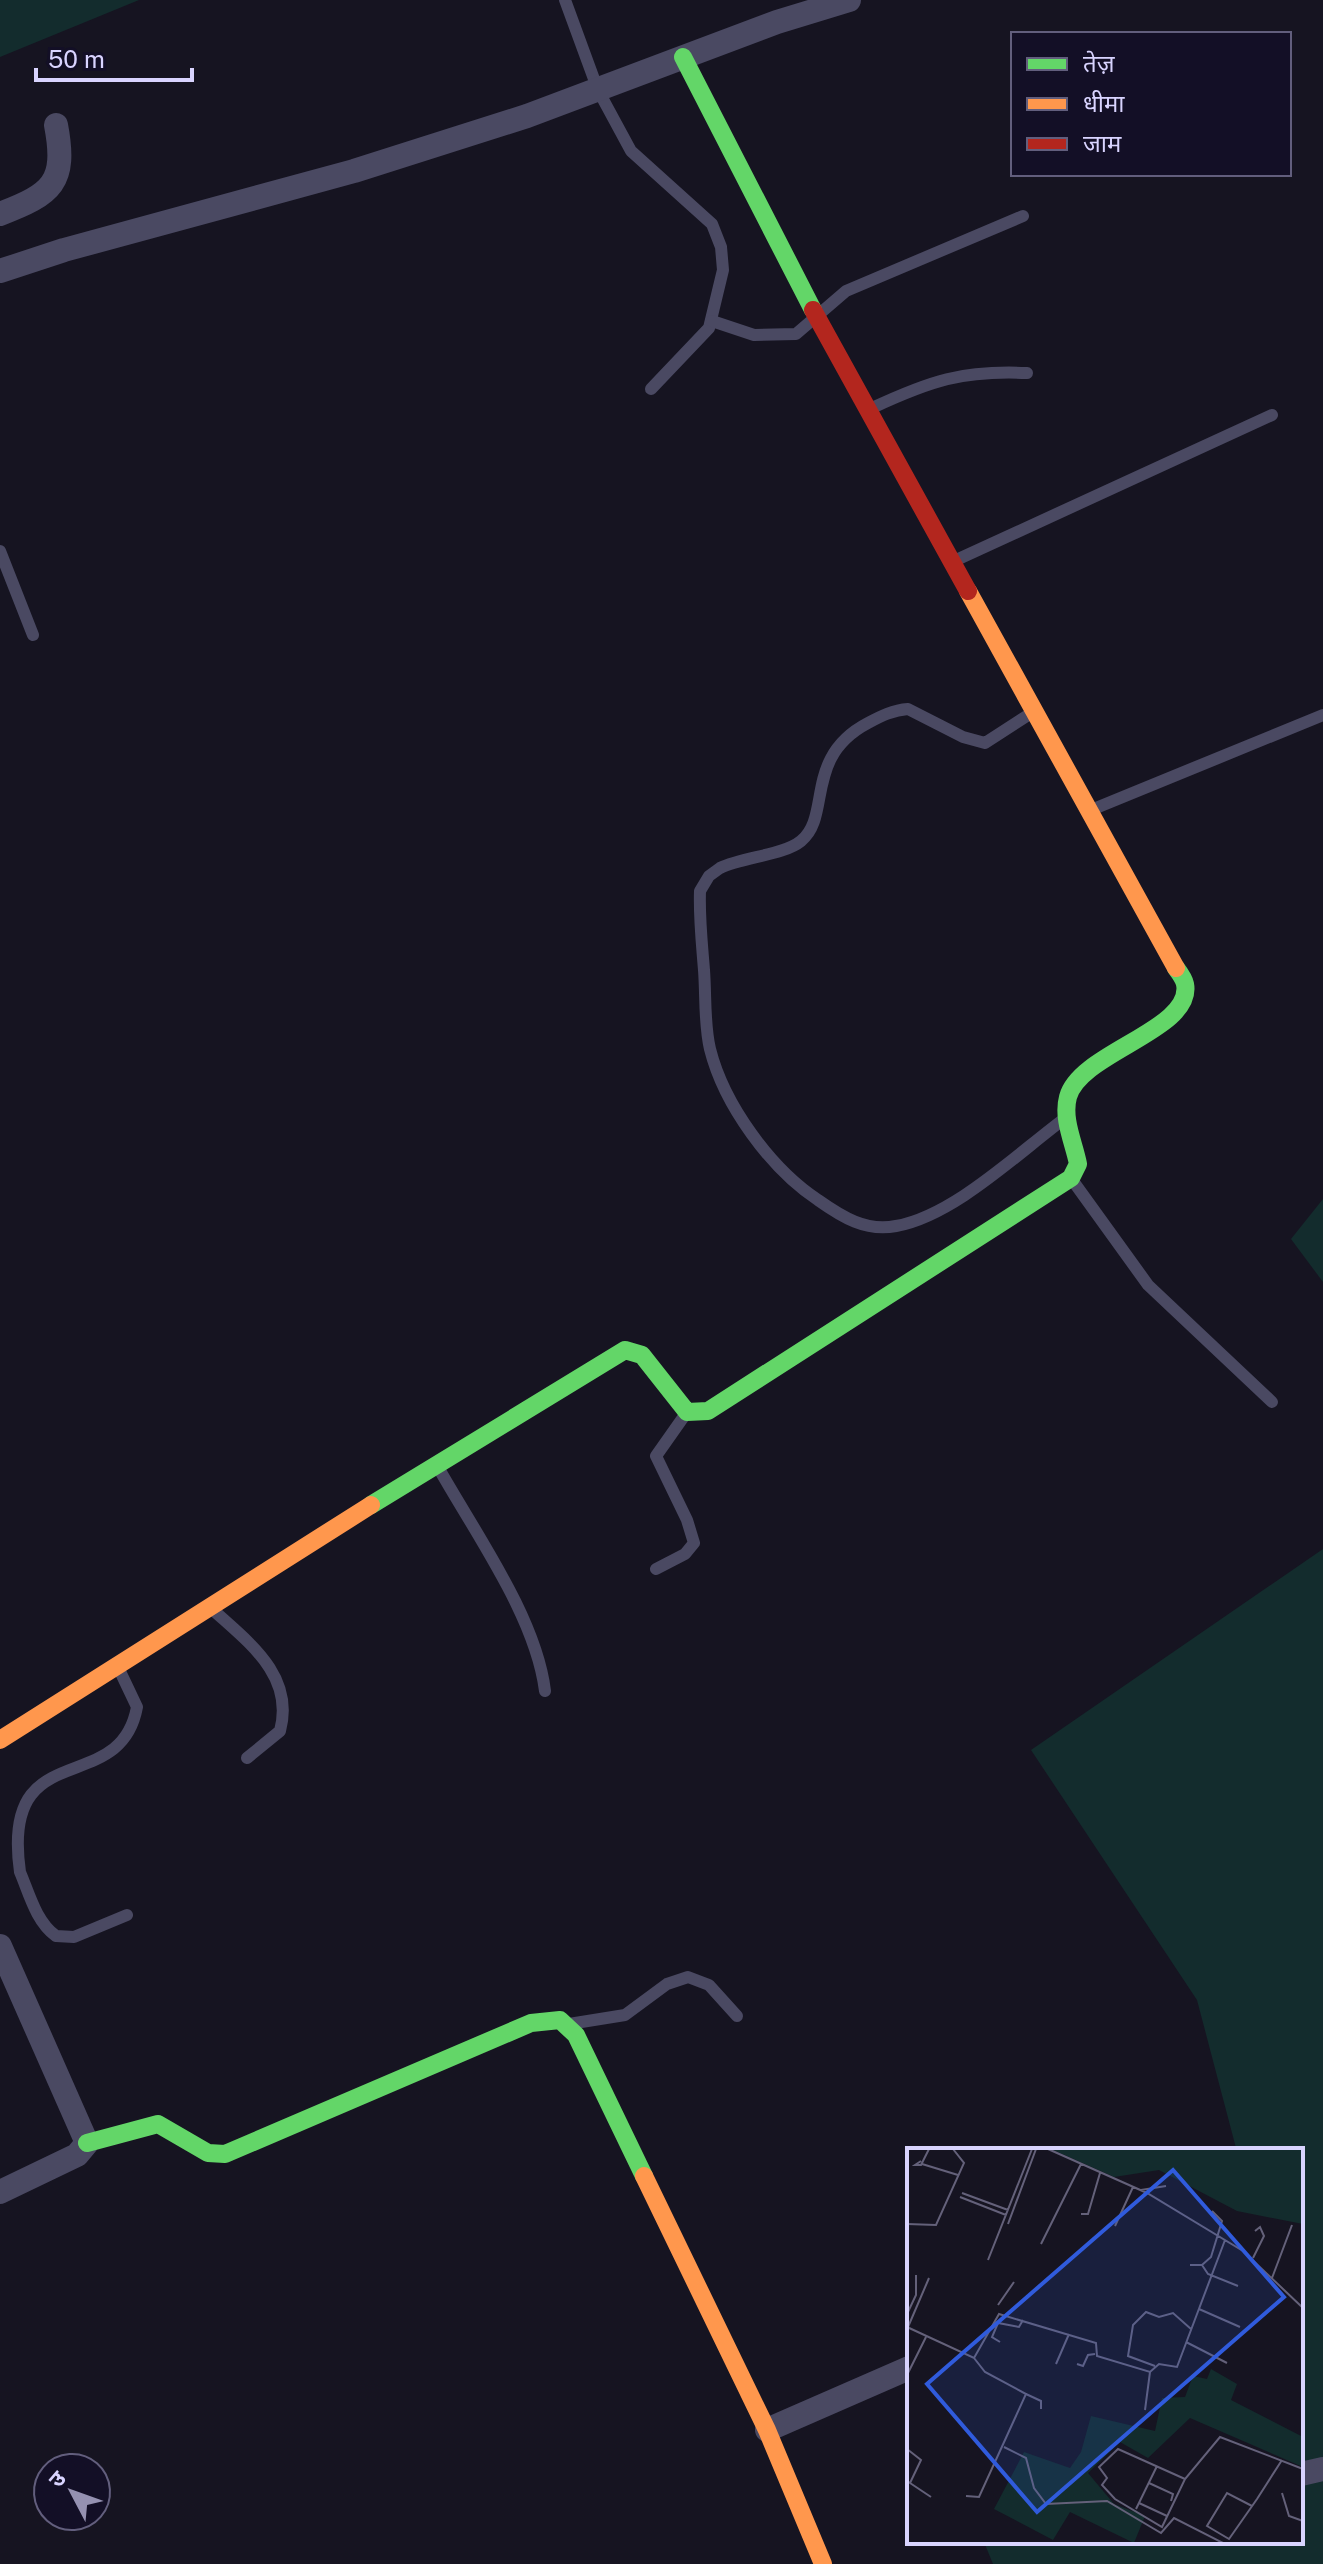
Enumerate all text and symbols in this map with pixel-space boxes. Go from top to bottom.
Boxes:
scale bar [36,32,192,82]
legend [1011,32,1291,176]
text: 50 m [48,45,105,73]
text: तेज़ [1083,49,1116,77]
text: धीमा [1083,89,1125,117]
text: जाम [1083,129,1122,157]
inset map [907,2148,1303,2544]
north arrow [32,2452,112,2532]
text: उ [43,2465,72,2492]

